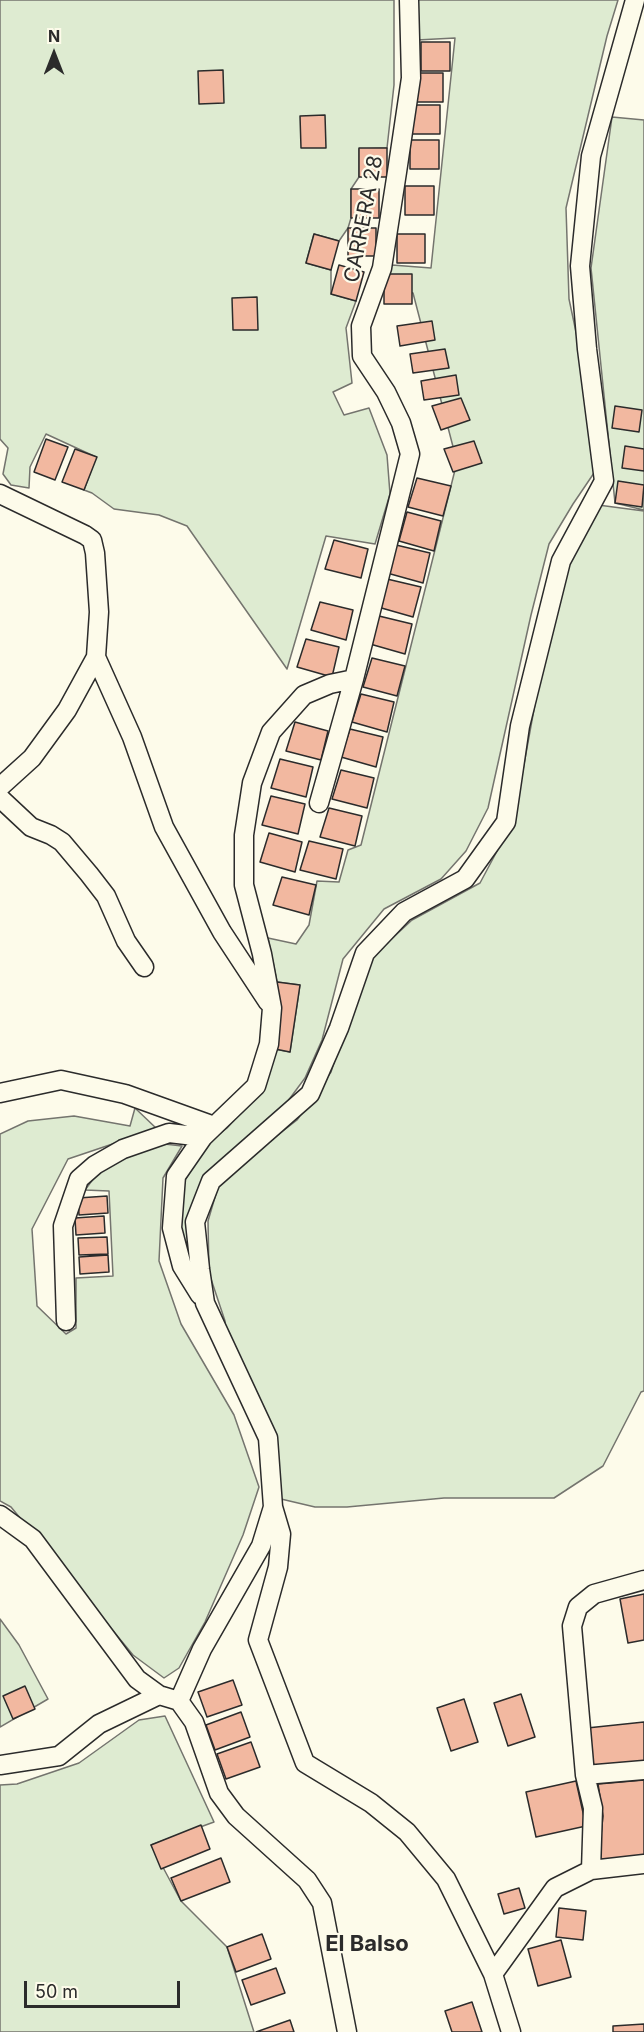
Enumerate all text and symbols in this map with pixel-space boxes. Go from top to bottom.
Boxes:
north arrow [24,24,84,84]
text: N [48,26,60,46]
street label: CARRERA 28 [339,153,389,285]
district label: El Balso [325,1931,409,1957]
scale bar [27,1969,183,2007]
text: 50 m [35,1981,78,2002]

